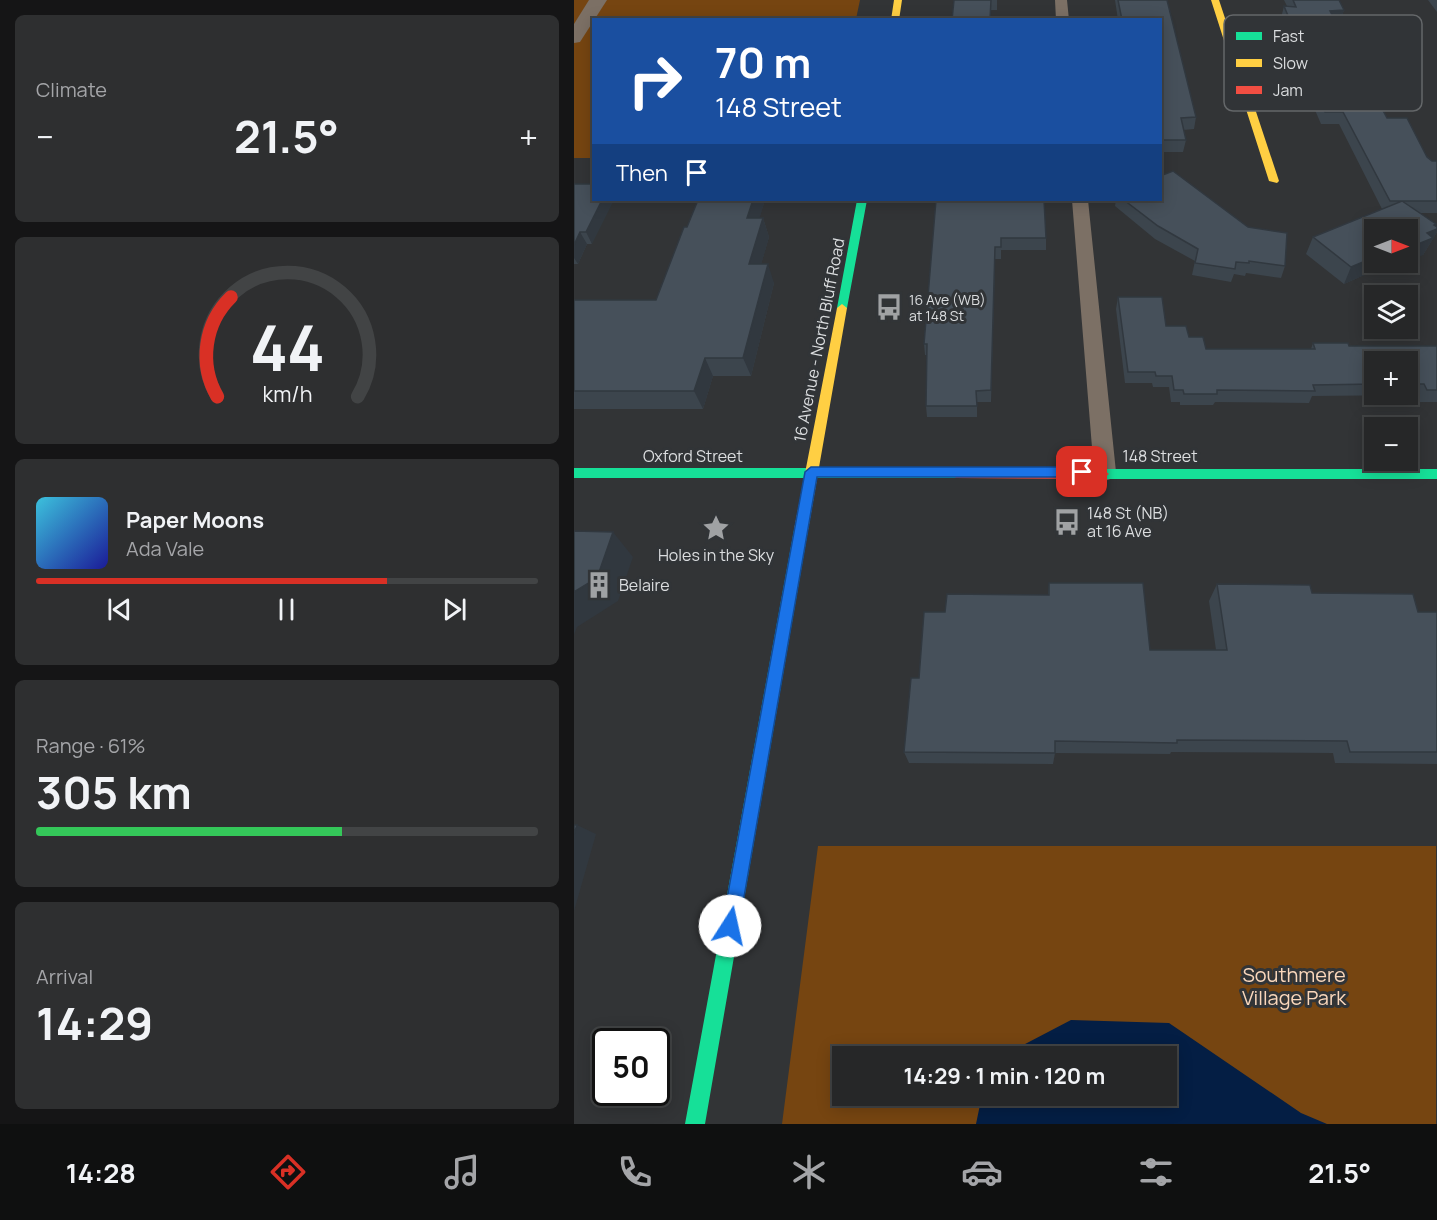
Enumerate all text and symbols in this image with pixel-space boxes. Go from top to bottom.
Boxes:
legend [1224,15,1422,111]
text: Fast [1273,25,1304,47]
text: 70 m [715,33,811,91]
icon: right [616,42,694,120]
text: Slow [1273,52,1308,74]
text: Climate [36,76,107,103]
text: Jam [1273,79,1303,101]
text: 148 Street [715,88,842,125]
text: 21.5° [234,105,339,167]
text: − [36,114,54,159]
text: + [519,114,538,159]
icon: arrive [680,156,713,189]
text: Then [616,158,668,188]
north arrow [1364,219,1418,273]
map controls [1364,219,1418,471]
street label: 16 Avenue - North Bluff Road [788,236,850,444]
button: layers [1364,285,1418,339]
place label: 16 Ave (WB) at 148 St [909,290,986,325]
bus stop icon: 16 Ave (WB) at 148 St [874,292,904,322]
text: 44 [249,304,325,390]
button: + [1364,351,1418,405]
text: km/h [262,380,312,409]
button: − [1364,417,1418,471]
street label: Oxford Street [643,445,743,467]
street label: 148 Street [1122,445,1198,467]
pin [1056,446,1107,497]
icon: arrive [1065,455,1098,488]
place label: 148 St (NB) at 16 Ave [1087,502,1169,542]
text: Paper Moons [126,505,264,535]
bus stop icon: 148 St (NB) at 16 Ave [1052,507,1082,537]
place icon: Holes in the Sky [701,513,731,543]
text: Ada Vale [126,535,204,562]
place label: Holes in the Sky [658,544,775,566]
building icon: Belaire [584,570,614,600]
place label: Belaire [619,574,669,596]
icon: previous [103,593,136,626]
icon: pause [270,593,303,626]
icon: next [438,593,471,626]
text: Range · 61% [36,732,146,759]
text: 305 km [36,761,192,823]
position arrow [698,894,762,958]
park label: Southmere Village Park [1242,961,1347,1011]
text: Arrival [36,963,93,990]
text: 14:29 [36,992,153,1054]
speed limit sign: 50 [592,1028,670,1106]
text: 14:29 · 1 min · 120 m [904,1061,1105,1091]
icon: directions [267,1151,309,1193]
icon: music [441,1151,483,1193]
icon: phone [614,1151,656,1193]
icon: climate [788,1151,830,1193]
icon: car [961,1151,1003,1193]
icon: filters [1135,1151,1177,1193]
text: 14:28 [66,1154,136,1191]
text: 21.5° [1308,1154,1371,1191]

